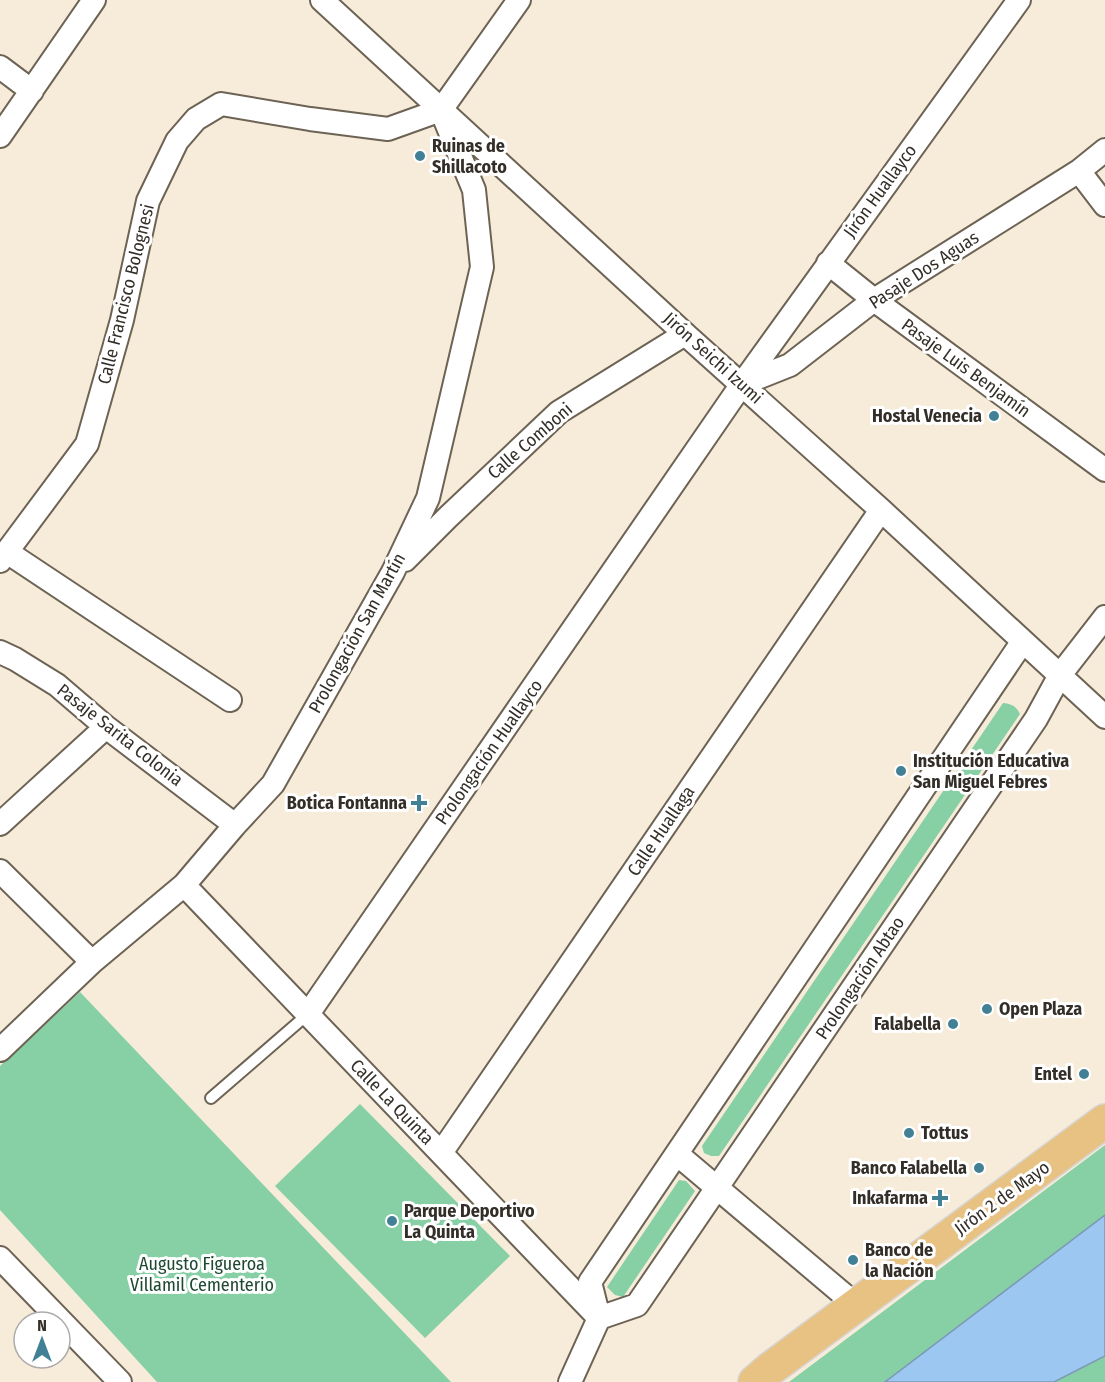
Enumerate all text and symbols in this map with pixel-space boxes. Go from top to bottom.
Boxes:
place label: Ruinas de Shillacoto [432,135,507,178]
street label: Jirón Huallayco [839,140,921,242]
marker: Ruinas de Shillacoto [413,149,427,163]
street label: Calle Francisco Bolognesi [93,202,159,386]
street label: Pasaje Dos Aguas [865,226,983,314]
street label: Jirón Seichi Izumi [659,308,767,408]
street label: Pasaje Luis Benjamín [897,314,1035,422]
street label: Calle Comboni [483,398,577,484]
place label: Hostal Venecia [872,405,982,427]
marker: Hostal Venecia [987,409,1001,423]
street label: Prolongación San Martín [304,549,410,717]
street label: Prolongación Huallayco [431,675,547,829]
street label: Pasaje Sarita Colonia [53,679,187,791]
place label: Institución Educativa San Miguel Febres [913,750,1069,793]
marker: Institución Educativa San Miguel Febres [894,764,908,778]
street label: Calle Huallaga [623,782,699,880]
place label: Botica Fontanna [287,792,407,814]
marker: Botica Fontanna [412,796,426,810]
street label: Prolongación Abtao [811,912,909,1044]
place label: Open Plaza [999,998,1082,1020]
marker: Open Plaza [980,1002,994,1016]
place label: Falabella [874,1013,941,1035]
marker: Falabella [946,1017,960,1031]
street label: Calle La Quinta [346,1055,438,1149]
place label: Entel [1034,1063,1072,1085]
marker: Entel [1077,1067,1091,1081]
place label: Tottus [921,1122,968,1144]
marker: Tottus [902,1126,916,1140]
street label: Jirón 2 de Mayo [950,1156,1054,1240]
place label: Banco Falabella [851,1157,967,1179]
marker: Banco Falabella [972,1161,986,1175]
place label: Inkafarma [852,1187,928,1209]
marker: Inkafarma [933,1191,947,1205]
place label: Parque Deportivo La Quinta [404,1200,535,1243]
marker: Parque Deportivo La Quinta [385,1214,399,1228]
place label: Banco de la Nación [865,1239,934,1282]
park label: Augusto Figueroa Villamil Cementerio [130,1253,274,1296]
marker: Banco de la Nación [846,1253,860,1267]
north arrow [12,1310,72,1370]
text: N [37,1316,47,1335]

